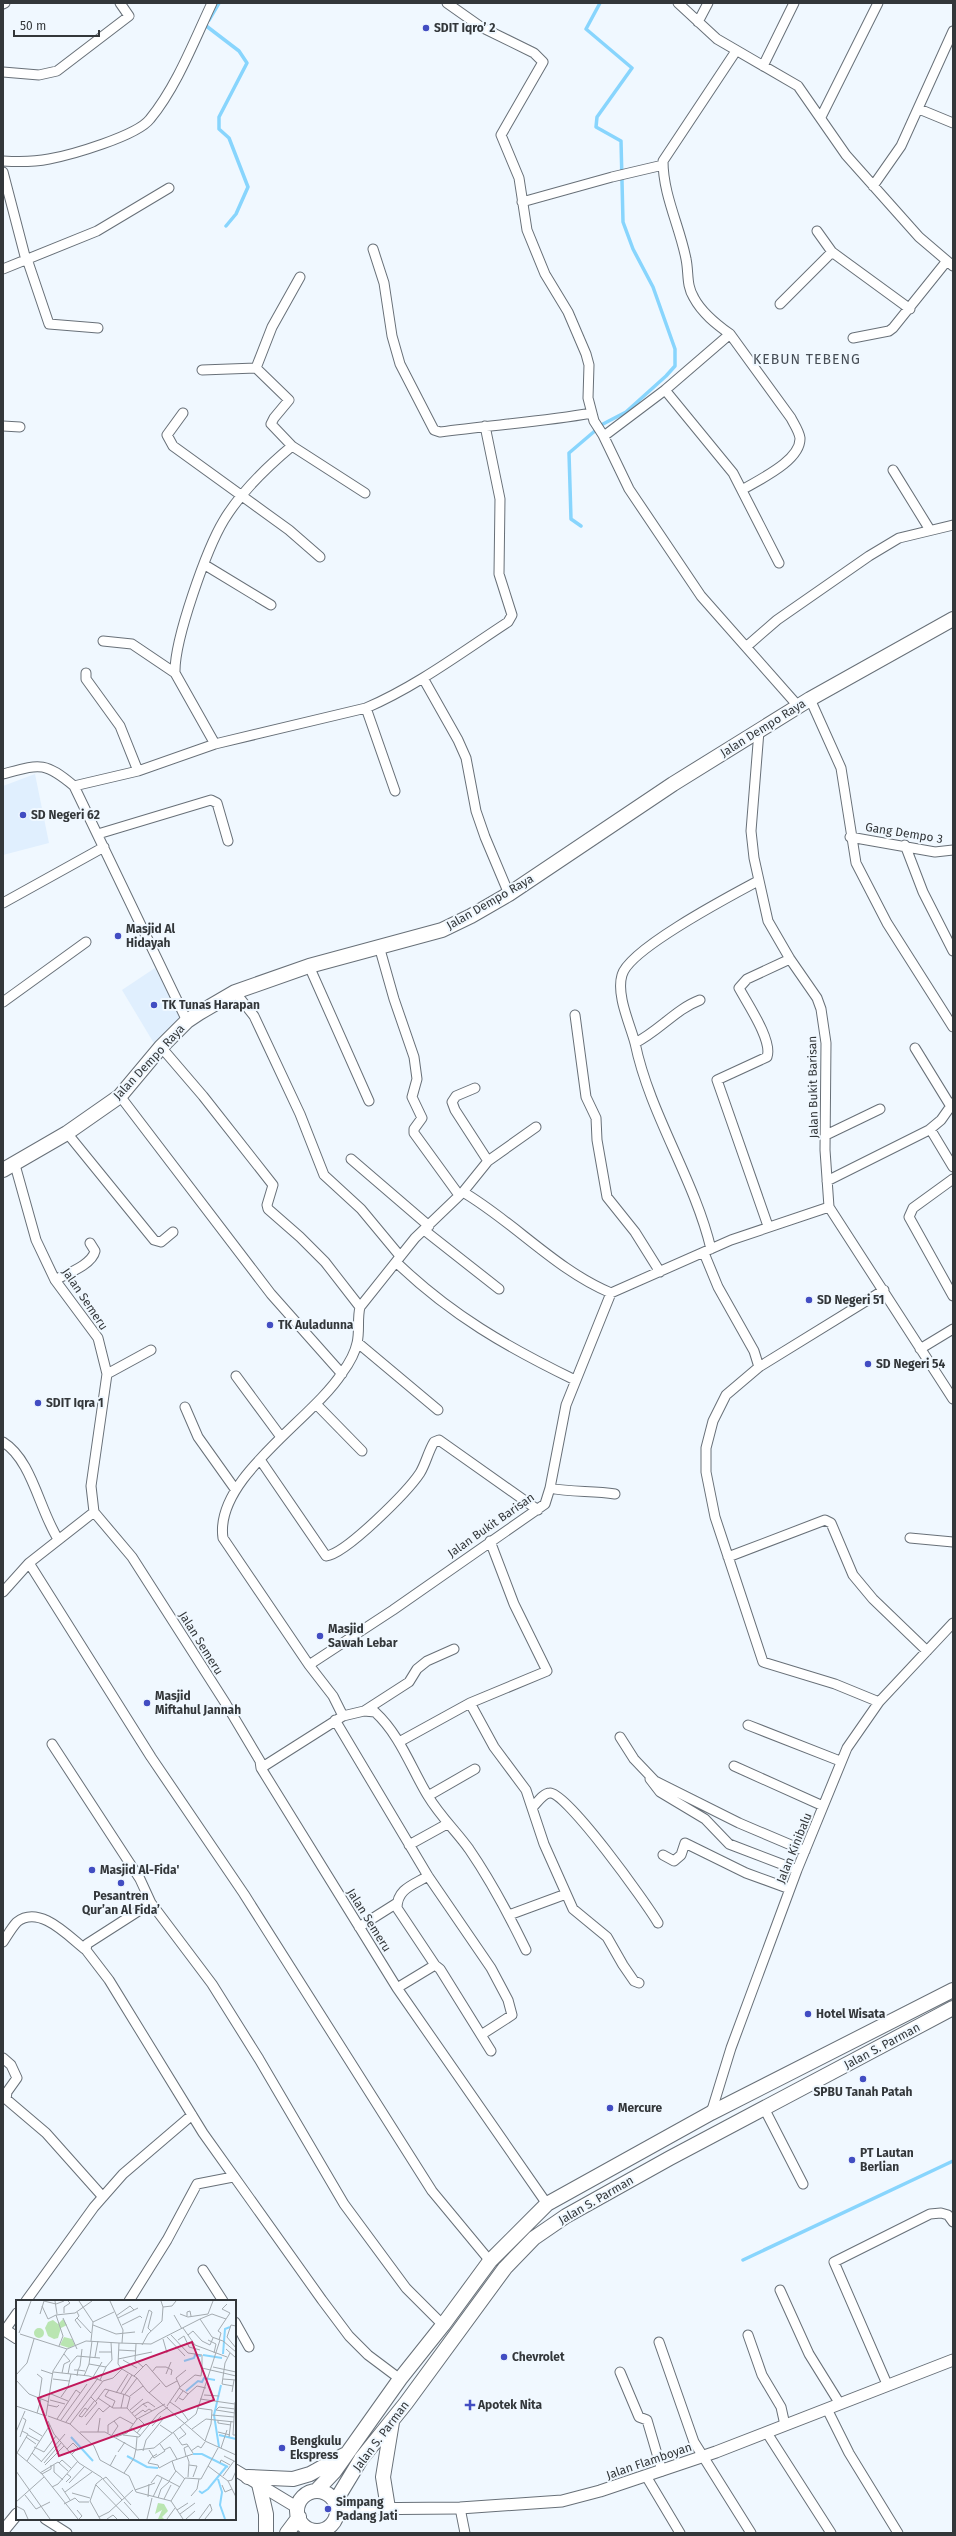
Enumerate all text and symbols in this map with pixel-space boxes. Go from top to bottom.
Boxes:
scale bar [14,12,99,38]
text: 50 m [20,19,46,33]
place label: SDIT Iqro’ 2 [434,21,496,35]
marker: SDIT Iqro’ 2 [421,23,431,33]
district label: KEBUN TEBENG [753,351,861,368]
street label: Jalan Dempo Raya [718,696,808,760]
place label: SD Negeri 62 [31,808,100,822]
marker: SD Negeri 62 [18,810,28,820]
street label: Gang Dempo 3 [864,820,944,846]
street label: Jalan Dempo Raya [444,871,536,933]
place label: Masjid Al Hidayah [126,922,176,950]
marker: Masjid Al Hidayah [113,931,123,941]
place label: TK Tunas Harapan [162,998,260,1012]
marker: TK Tunas Harapan [149,1000,159,1010]
street label: Jalan Dempo Raya [111,1021,187,1103]
street label: Jalan Bukit Barisan [805,1036,821,1138]
street label: Jalan Semeru [59,1265,111,1333]
place label: SD Negeri 51 [817,1293,884,1307]
marker: SD Negeri 51 [804,1295,814,1305]
place label: TK Auladunna [278,1318,354,1332]
marker: TK Auladunna [265,1320,275,1330]
place label: SD Negeri 54 [876,1357,946,1371]
marker: SD Negeri 54 [863,1359,873,1369]
place label: SDIT Iqra 1 [46,1396,104,1410]
marker: SDIT Iqra 1 [33,1398,43,1408]
street label: Jalan Bukit Barisan [445,1490,537,1560]
street label: Jalan Semeru [176,1609,226,1677]
place label: Masjid Sawah Lebar [328,1622,398,1650]
marker: Masjid Sawah Lebar [315,1631,325,1641]
place label: Masjid Miftahul Jannah [155,1689,241,1717]
marker: Masjid Miftahul Jannah [142,1698,152,1708]
street label: Jalan Kinibalu [773,1811,815,1885]
place label: Masjid Al-Fida' [100,1863,179,1877]
marker: Masjid Al-Fida' [87,1865,97,1875]
marker: Pesantren Qur’an Al Fida’ [116,1878,126,1888]
street label: Jalan Semeru [344,1886,394,1954]
place label: Pesantren Qur’an Al Fida’ [82,1889,160,1917]
place label: Hotel Wisata [816,2007,886,2021]
marker: Hotel Wisata [803,2009,813,2019]
street label: Jalan S. Parman [842,2020,922,2072]
marker: SPBU Tanah Patah [858,2074,868,2084]
place label: SPBU Tanah Patah [814,2085,913,2099]
place label: Mercure [618,2101,662,2115]
marker: Mercure [605,2103,615,2113]
place label: PT Lautan Berlian [860,2146,914,2174]
marker: PT Lautan Berlian [847,2155,857,2165]
street label: Jalan S. Parman [556,2173,636,2227]
inset map [16,2300,236,2520]
place label: Chevrolet [512,2350,565,2364]
marker: Chevrolet [499,2352,509,2362]
street label: Jalan S. Parman [350,2398,412,2474]
place label: Apotek Nita [477,2398,543,2412]
marker: Apotek Nita [465,2400,475,2410]
place label: Bengkulu Ekspress [290,2434,342,2462]
street label: Jalan Flamboyan [604,2440,694,2482]
marker: Bengkulu Ekspress [277,2443,287,2453]
place label: Simpang Padang Jati [336,2495,398,2523]
marker: Simpang Padang Jati [323,2504,333,2514]

